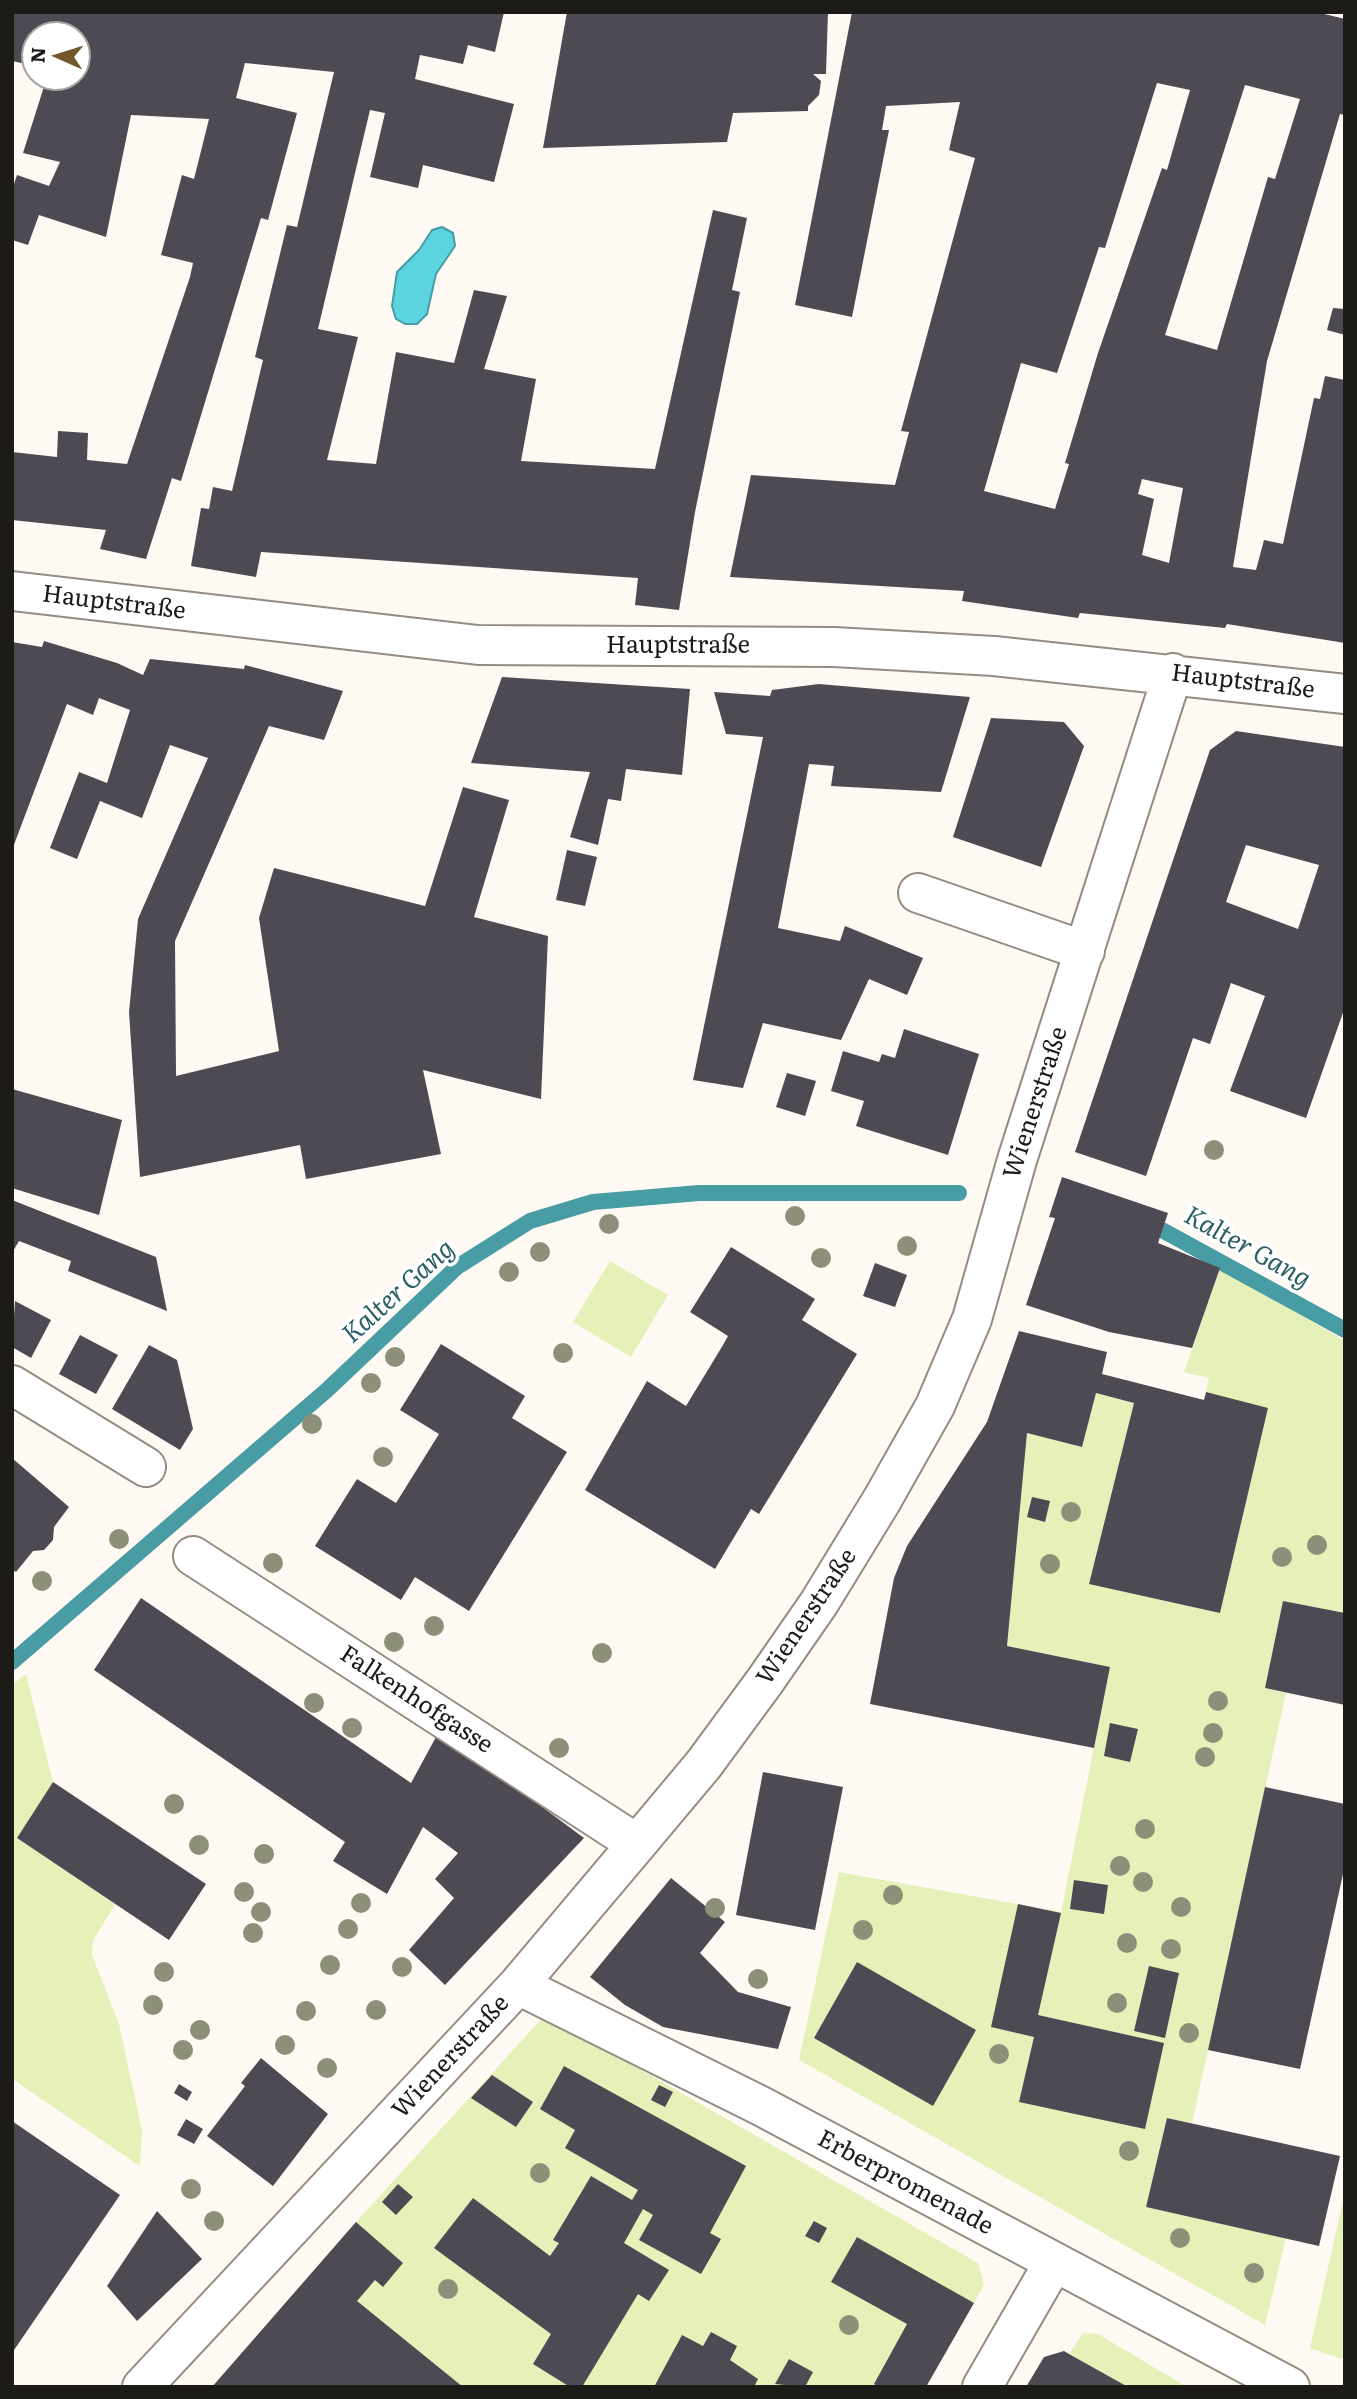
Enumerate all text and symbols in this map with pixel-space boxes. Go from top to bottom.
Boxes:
north arrow [21,21,91,91]
text: N [23,46,51,64]
street label: Hauptstraße [41,580,187,626]
street label: Hauptstraße [606,632,750,660]
street label: Hauptstraße [1170,659,1316,705]
street label: Wienerstraße [998,1023,1074,1183]
water label: Kalter Gang [1178,1200,1316,1296]
water label: Kalter Gang [337,1234,461,1350]
street label: Wienerstraße [751,1543,863,1691]
street label: Falkenhofgasse [334,1640,498,1760]
street label: Wienerstraße [387,1989,515,2125]
street label: Erberpromenade [812,2125,998,2241]

